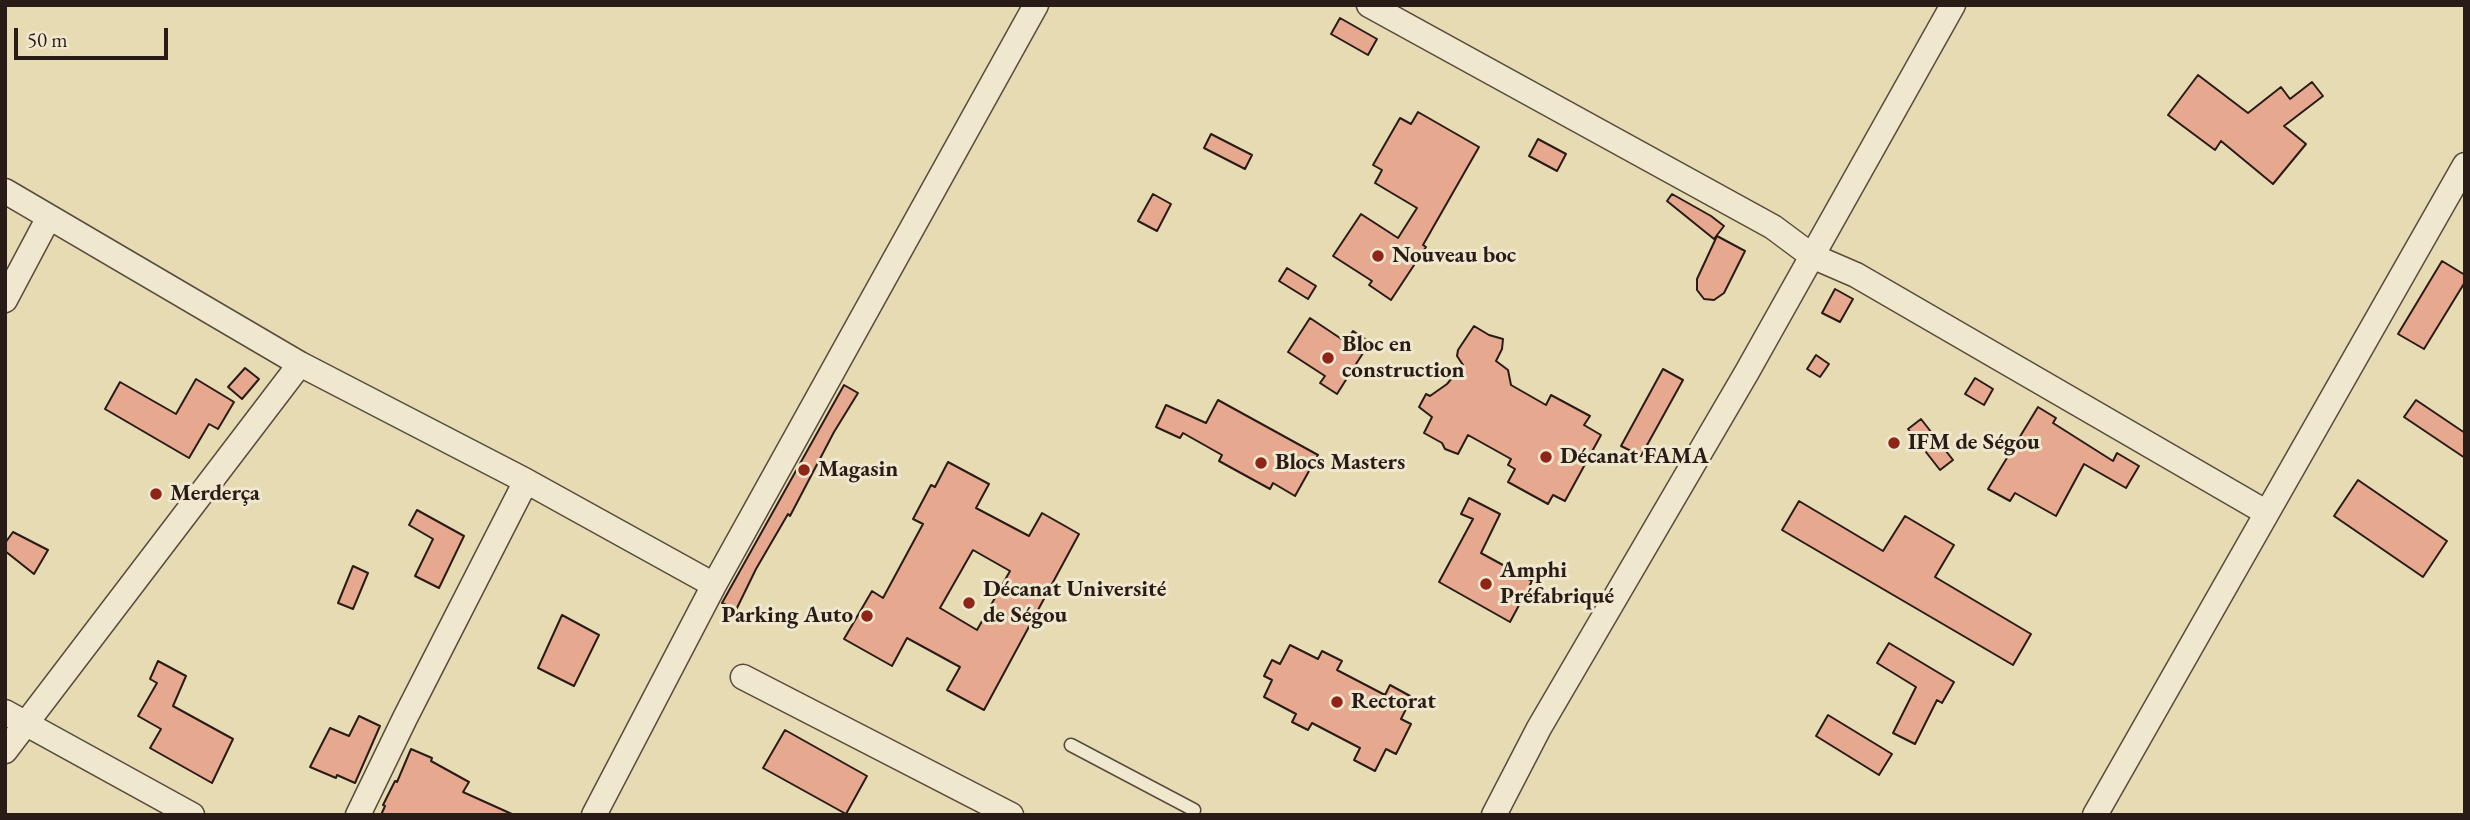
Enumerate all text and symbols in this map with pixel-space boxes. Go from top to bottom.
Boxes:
scale bar [18,14,172,58]
text: 50 m [27,26,68,53]
place label: Nouveau boc [1392,242,1516,270]
marker: Nouveau boc [1370,248,1386,264]
place label: Bloc en construction [1342,331,1465,385]
marker: Bloc en construction [1320,350,1336,366]
place label: IFM de Ségou [1908,429,2040,457]
marker: IFM de Ségou [1886,435,1902,451]
place label: Décanat FAMA [1560,443,1708,471]
place label: Blocs Masters [1275,449,1405,477]
marker: Décanat FAMA [1538,449,1554,465]
marker: Blocs Masters [1253,455,1269,471]
place label: Magasin [818,456,898,484]
marker: Magasin [796,462,812,478]
place label: Merderça [170,480,260,508]
marker: Merderça [148,486,164,502]
place label: Amphi Préfabriqué [1500,557,1614,611]
place label: Décanat Université de Ségou [983,576,1166,630]
marker: Amphi Préfabriqué [1478,576,1494,592]
marker: Décanat Université de Ségou [961,595,977,611]
place label: Parking Auto [722,602,853,630]
marker: Parking Auto [859,608,875,624]
place label: Rectorat [1351,688,1436,716]
marker: Rectorat [1329,694,1345,710]

